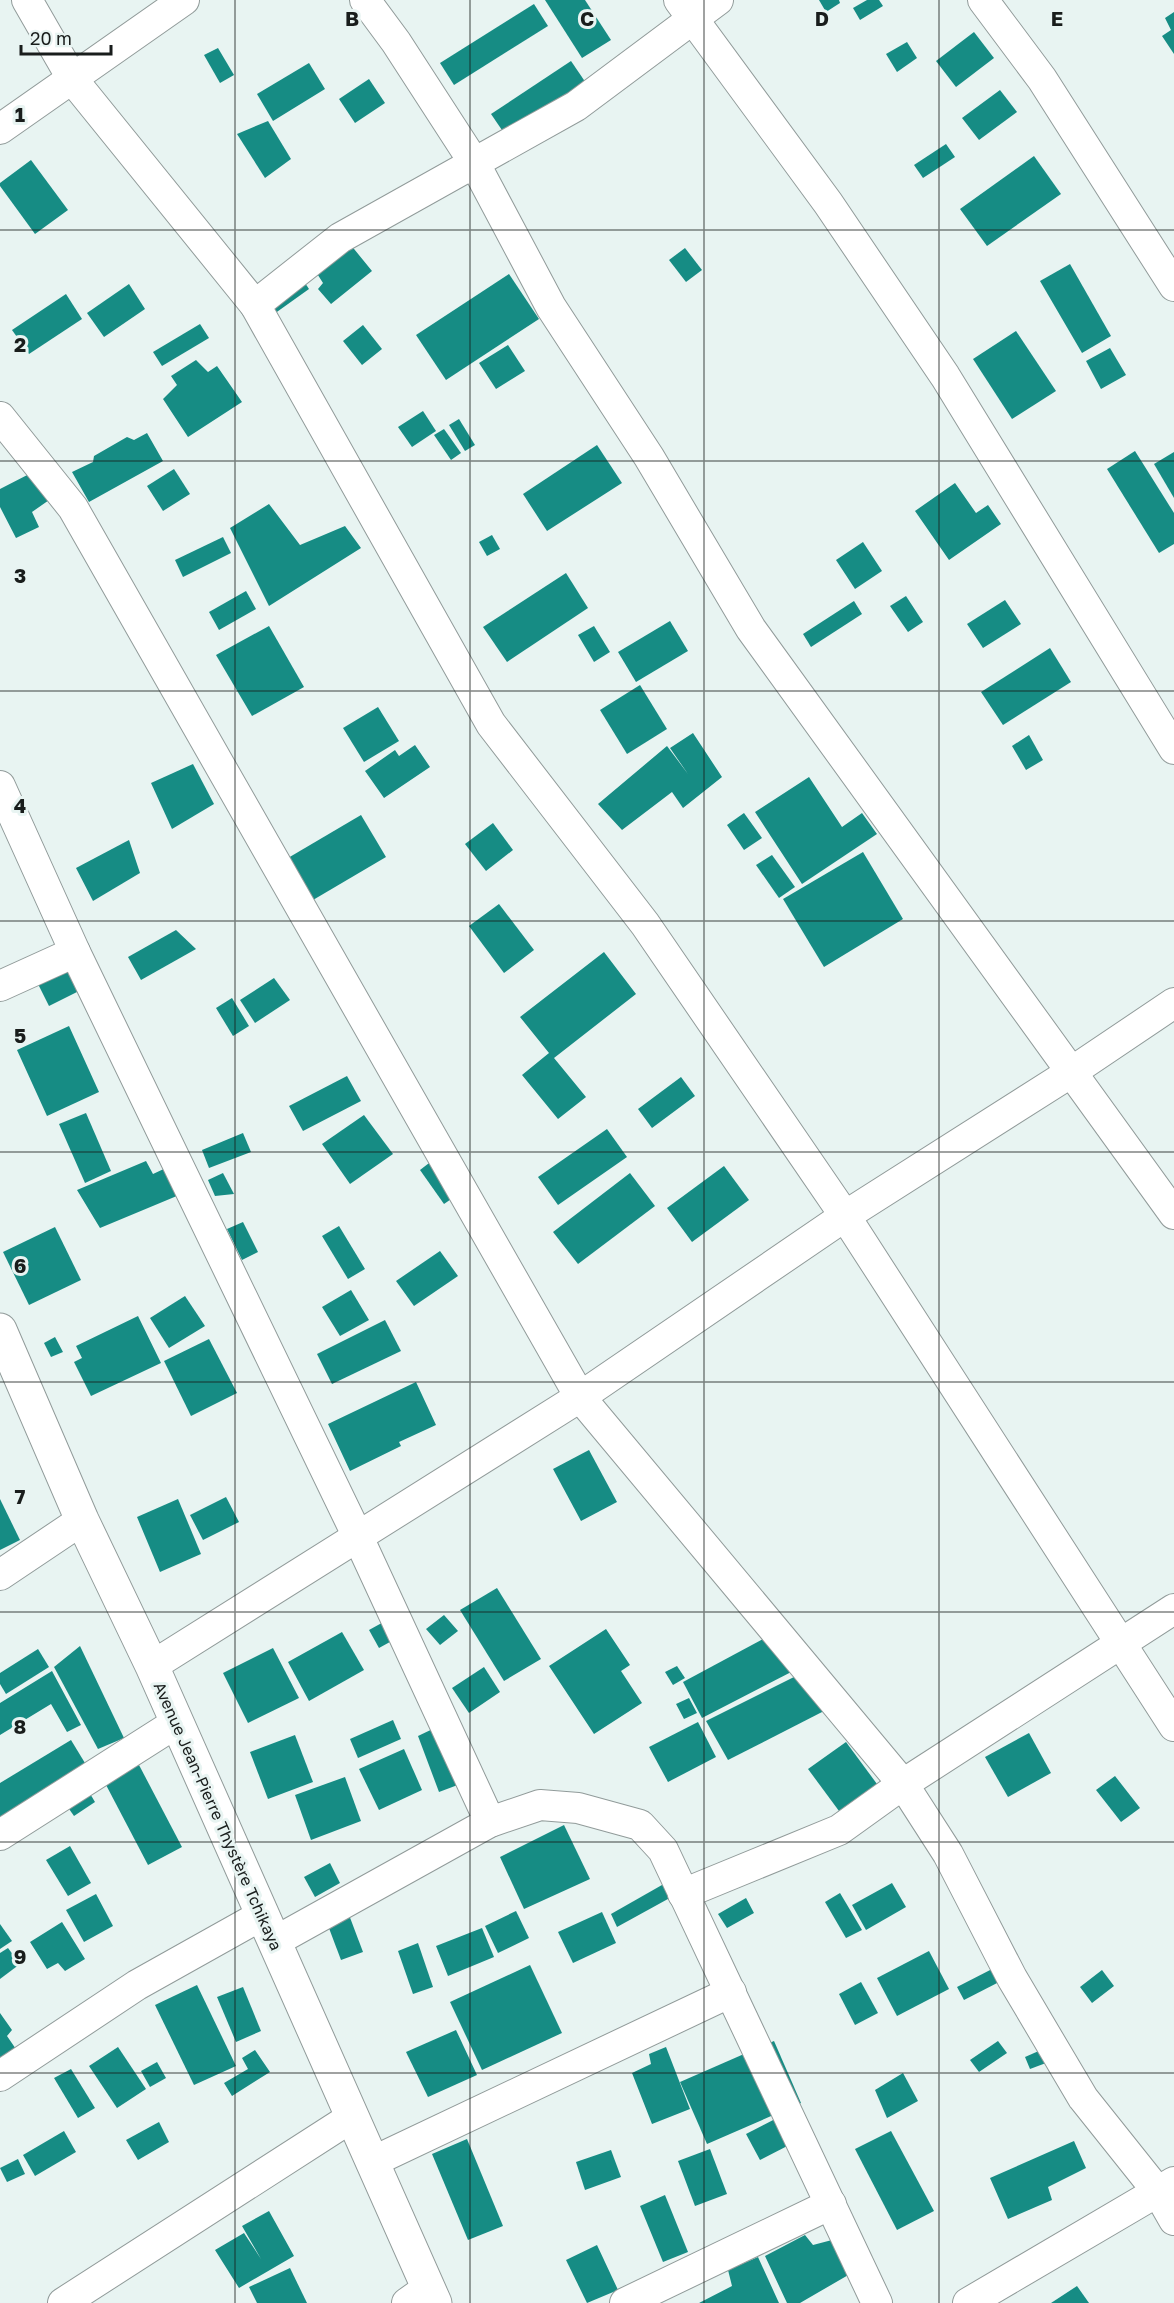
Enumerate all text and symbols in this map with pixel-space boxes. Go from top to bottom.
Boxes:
text: B [345,6,359,30]
text: C [580,6,594,30]
text: D [815,6,829,30]
text: E [1051,6,1063,30]
scale bar [21,18,111,56]
text: 20 m [30,27,72,49]
text: 1 [15,102,25,126]
text: 2 [14,332,26,356]
text: 3 [14,563,26,587]
text: 4 [14,793,26,817]
text: 5 [14,1023,26,1047]
text: 6 [14,1253,26,1277]
text: 7 [15,1484,26,1508]
street label: Avenue Jean-Pierre Thystère Tchikaya [150,1679,286,1953]
text: 8 [14,1714,26,1738]
text: 9 [14,1944,26,1968]

